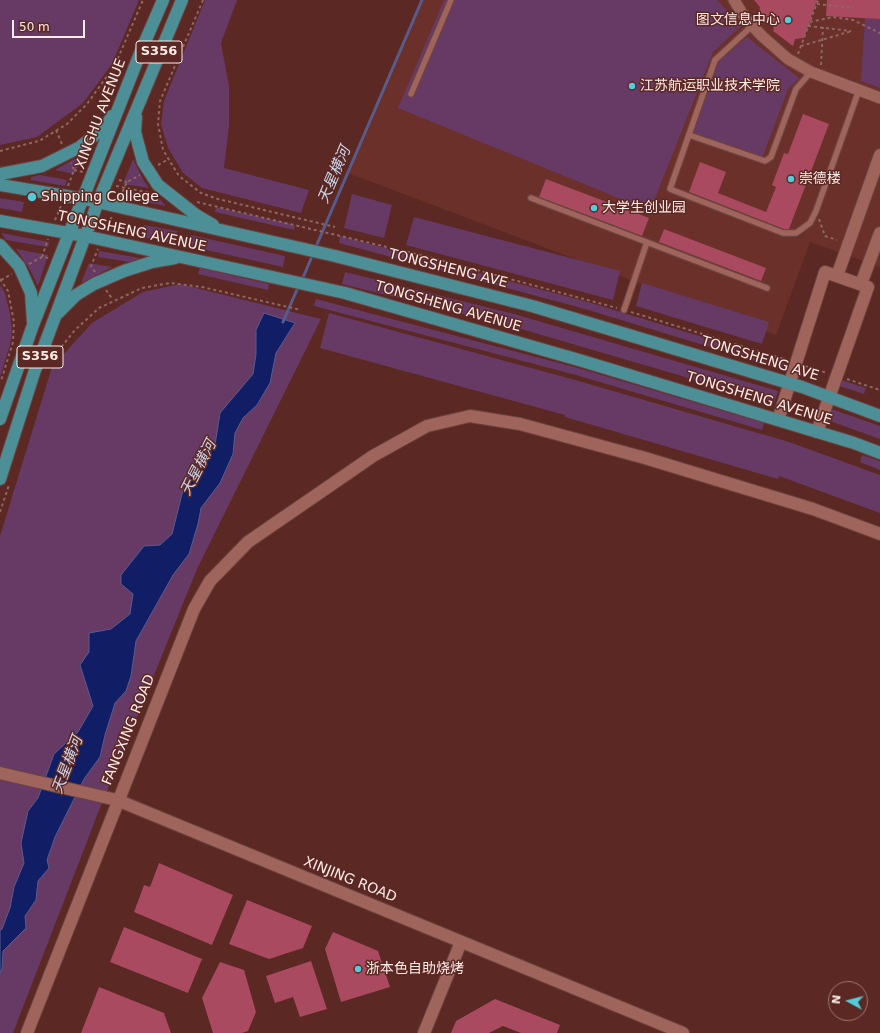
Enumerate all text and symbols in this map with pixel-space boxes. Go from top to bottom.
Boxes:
scale bar [14,12,87,38]
place label: 图文信息中心 [696,12,780,28]
marker: 图文信息中心 [783,15,793,25]
text: 50 m [19,20,50,34]
road number: S356 [136,41,182,63]
street label: XINGHU AVENUE [72,56,130,172]
place label: 江苏航运职业技术学院 [640,78,780,94]
marker: 江苏航运职业技术学院 [627,81,637,91]
water label: 天星横河 [315,144,355,206]
place label: 崇德楼 [799,171,841,187]
marker: 崇德楼 [786,174,796,184]
place label: Shipping College [41,189,159,205]
marker: Shipping College [26,191,38,203]
place label: 大学生创业园 [602,200,686,216]
marker: 大学生创业园 [589,203,599,213]
street label: TONGSHENG AVENUE [56,208,208,256]
street label: TONGSHENG AVE [387,246,509,292]
street label: TONGSHENG AVENUE [373,278,523,336]
street label: TONGSHENG AVE [699,333,821,385]
road number: S356 [17,346,63,368]
street label: TONGSHENG AVENUE [684,369,834,429]
water label: 天星横河 [177,437,221,499]
street label: FANGXING ROAD [99,672,159,788]
water label: 天星横河 [49,734,87,796]
street label: XINJING ROAD [301,854,399,906]
place label: 浙本色自助烧烤 [366,961,464,977]
marker: 浙本色自助烧烤 [353,964,363,974]
north arrow [828,981,868,1021]
text: N [830,994,844,1005]

